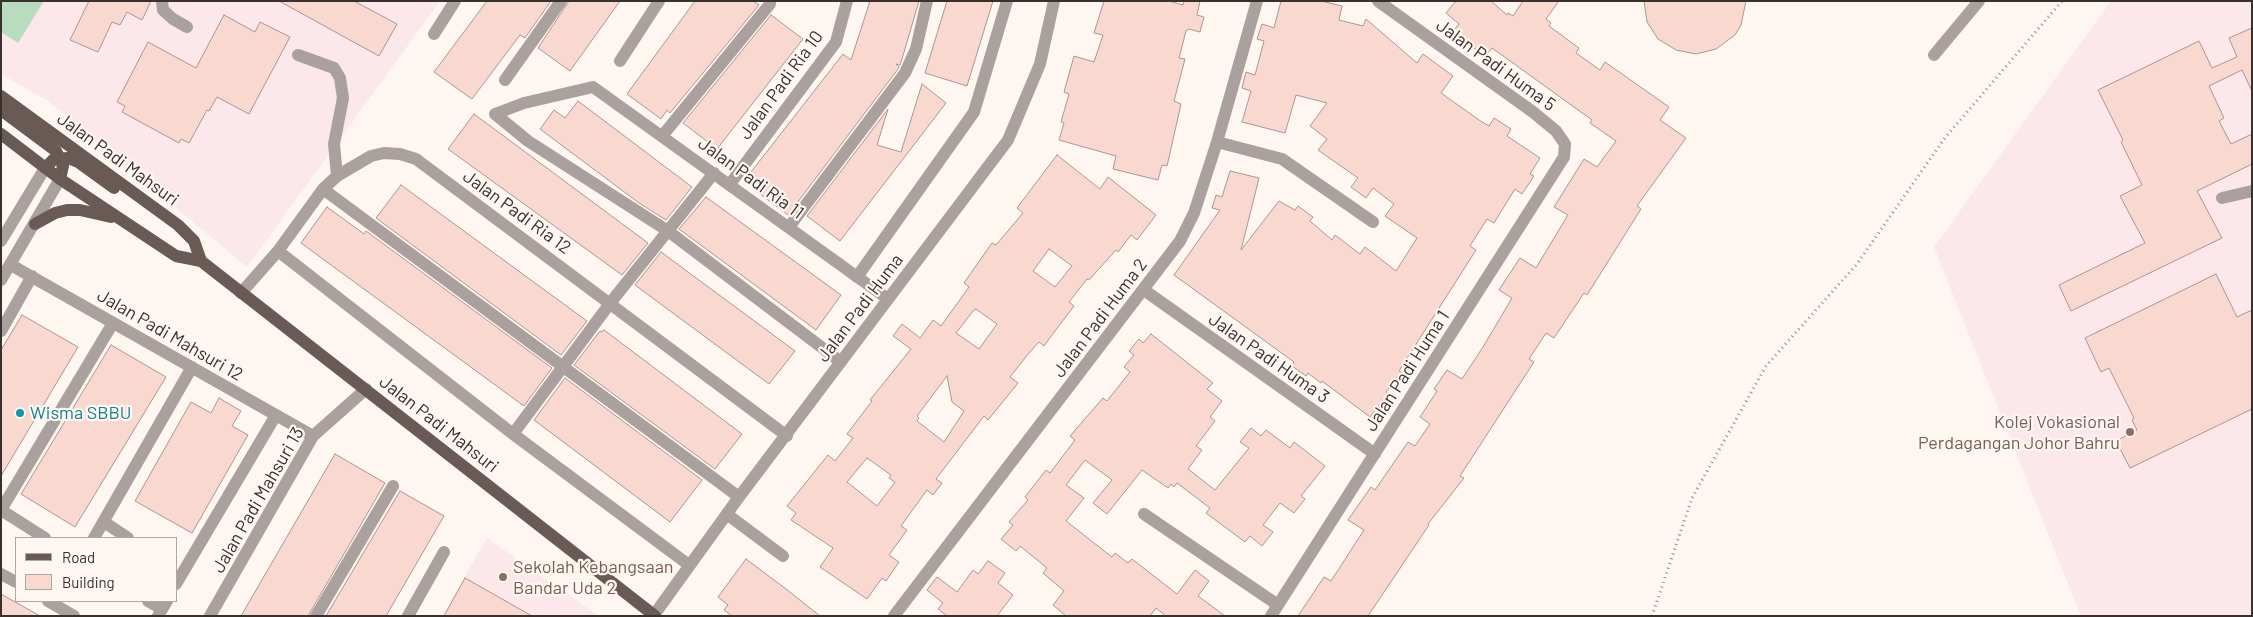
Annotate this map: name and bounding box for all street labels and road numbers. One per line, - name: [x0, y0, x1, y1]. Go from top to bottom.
- street label: Jalan Padi Huma 5: [1432, 14, 1560, 116]
- street label: Jalan Padi Ria 10: [734, 27, 828, 143]
- street label: Jalan Padi Mahsuri: [53, 108, 183, 210]
- street label: Jalan Padi Ria 11: [694, 132, 808, 224]
- street label: Jalan Padi Ria 12: [459, 166, 575, 258]
- street label: Jalan Padi Huma: [812, 250, 908, 366]
- street label: Jalan Padi Huma 2: [1048, 254, 1152, 382]
- street label: Jalan Padi Mahsuri 12: [93, 284, 247, 386]
- street label: Jalan Padi Huma 1: [1360, 307, 1454, 435]
- street label: Jalan Padi Huma 3: [1204, 308, 1334, 408]
- street label: Jalan Padi Mahsuri: [375, 371, 503, 477]
- street label: Jalan Padi Mahsuri 13: [208, 423, 308, 577]

